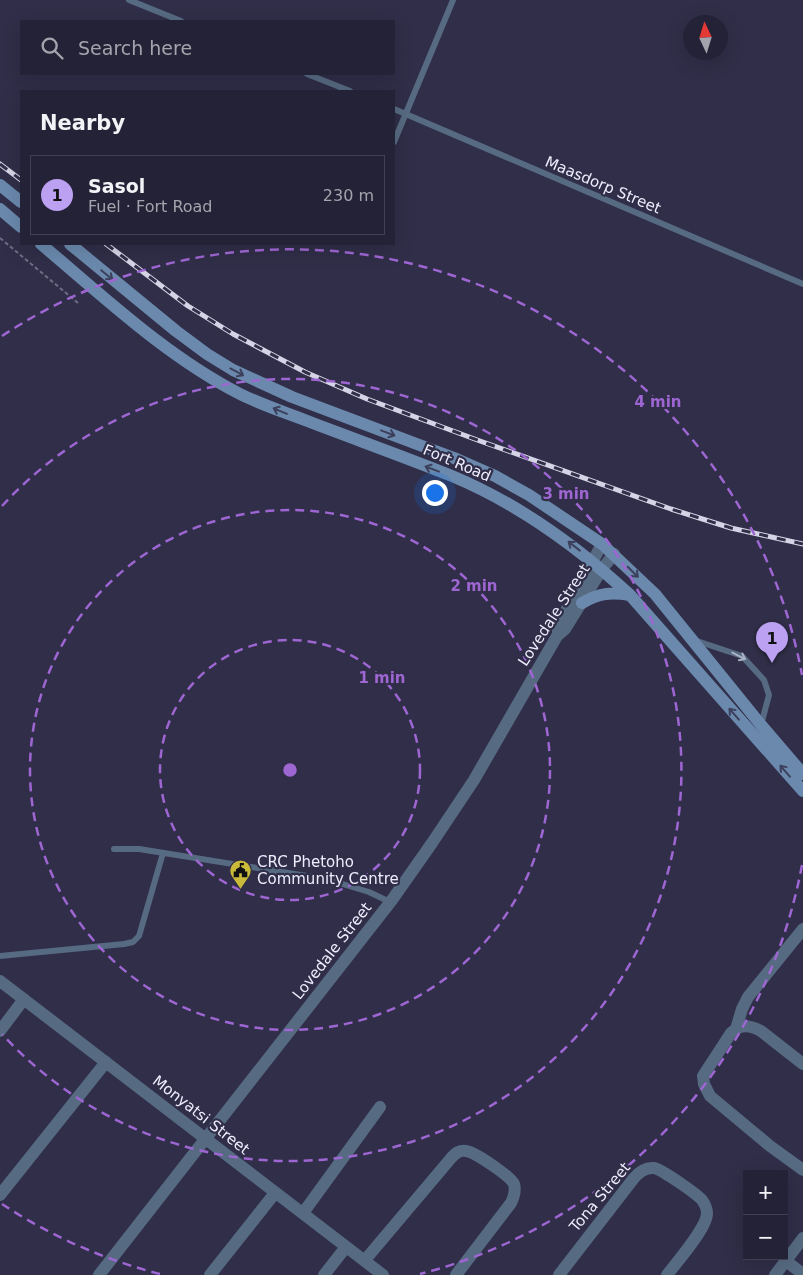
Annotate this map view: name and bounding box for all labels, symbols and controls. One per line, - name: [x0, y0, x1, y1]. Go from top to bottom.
- north arrow: [683, 15, 728, 60]
- search box: [20, 20, 395, 75]
- icon: search: [38, 34, 66, 62]
- text: Search here: [78, 37, 192, 59]
- text: Nearby: [40, 111, 125, 135]
- street label: Maasdorp Street: [542, 153, 664, 218]
- text: Sasol: [88, 175, 145, 197]
- text: 1: [51, 186, 63, 205]
- text: 230 m: [323, 186, 374, 205]
- text: Fuel · Fort Road: [88, 197, 213, 216]
- one-way arrow: [100, 270, 113, 281]
- one-way arrow: [230, 367, 245, 377]
- text: 4 min: [634, 393, 682, 411]
- one-way arrow: [273, 405, 288, 415]
- one-way arrow: [380, 429, 395, 438]
- street label: Fort Road: [420, 441, 494, 485]
- one-way arrow: [424, 463, 439, 472]
- your location: [422, 480, 448, 506]
- text: 3 min: [542, 485, 590, 503]
- one-way arrow: [567, 541, 580, 552]
- street label: Lovedale Street: [514, 561, 594, 669]
- one-way arrow: [627, 566, 639, 578]
- text: 2 min: [450, 577, 498, 595]
- pin: 1: [756, 622, 788, 663]
- one-way arrow: [731, 651, 746, 661]
- text: 1 min: [358, 669, 406, 687]
- one-way arrow: [728, 707, 740, 720]
- centre of rings: [281, 761, 299, 779]
- one-way arrow: [779, 764, 791, 777]
- place label: CRC Phetoho Community Centre: [257, 853, 399, 888]
- public building icon: CRC Phetoho Community Centre: [229, 859, 253, 890]
- street label: Lovedale Street: [289, 899, 375, 1003]
- street label: Monyatsi Street: [149, 1072, 253, 1158]
- street label: Tona Street: [565, 1159, 634, 1236]
- map controls: [743, 1170, 788, 1260]
- button: +: [743, 1170, 788, 1215]
- button: −: [743, 1215, 788, 1260]

